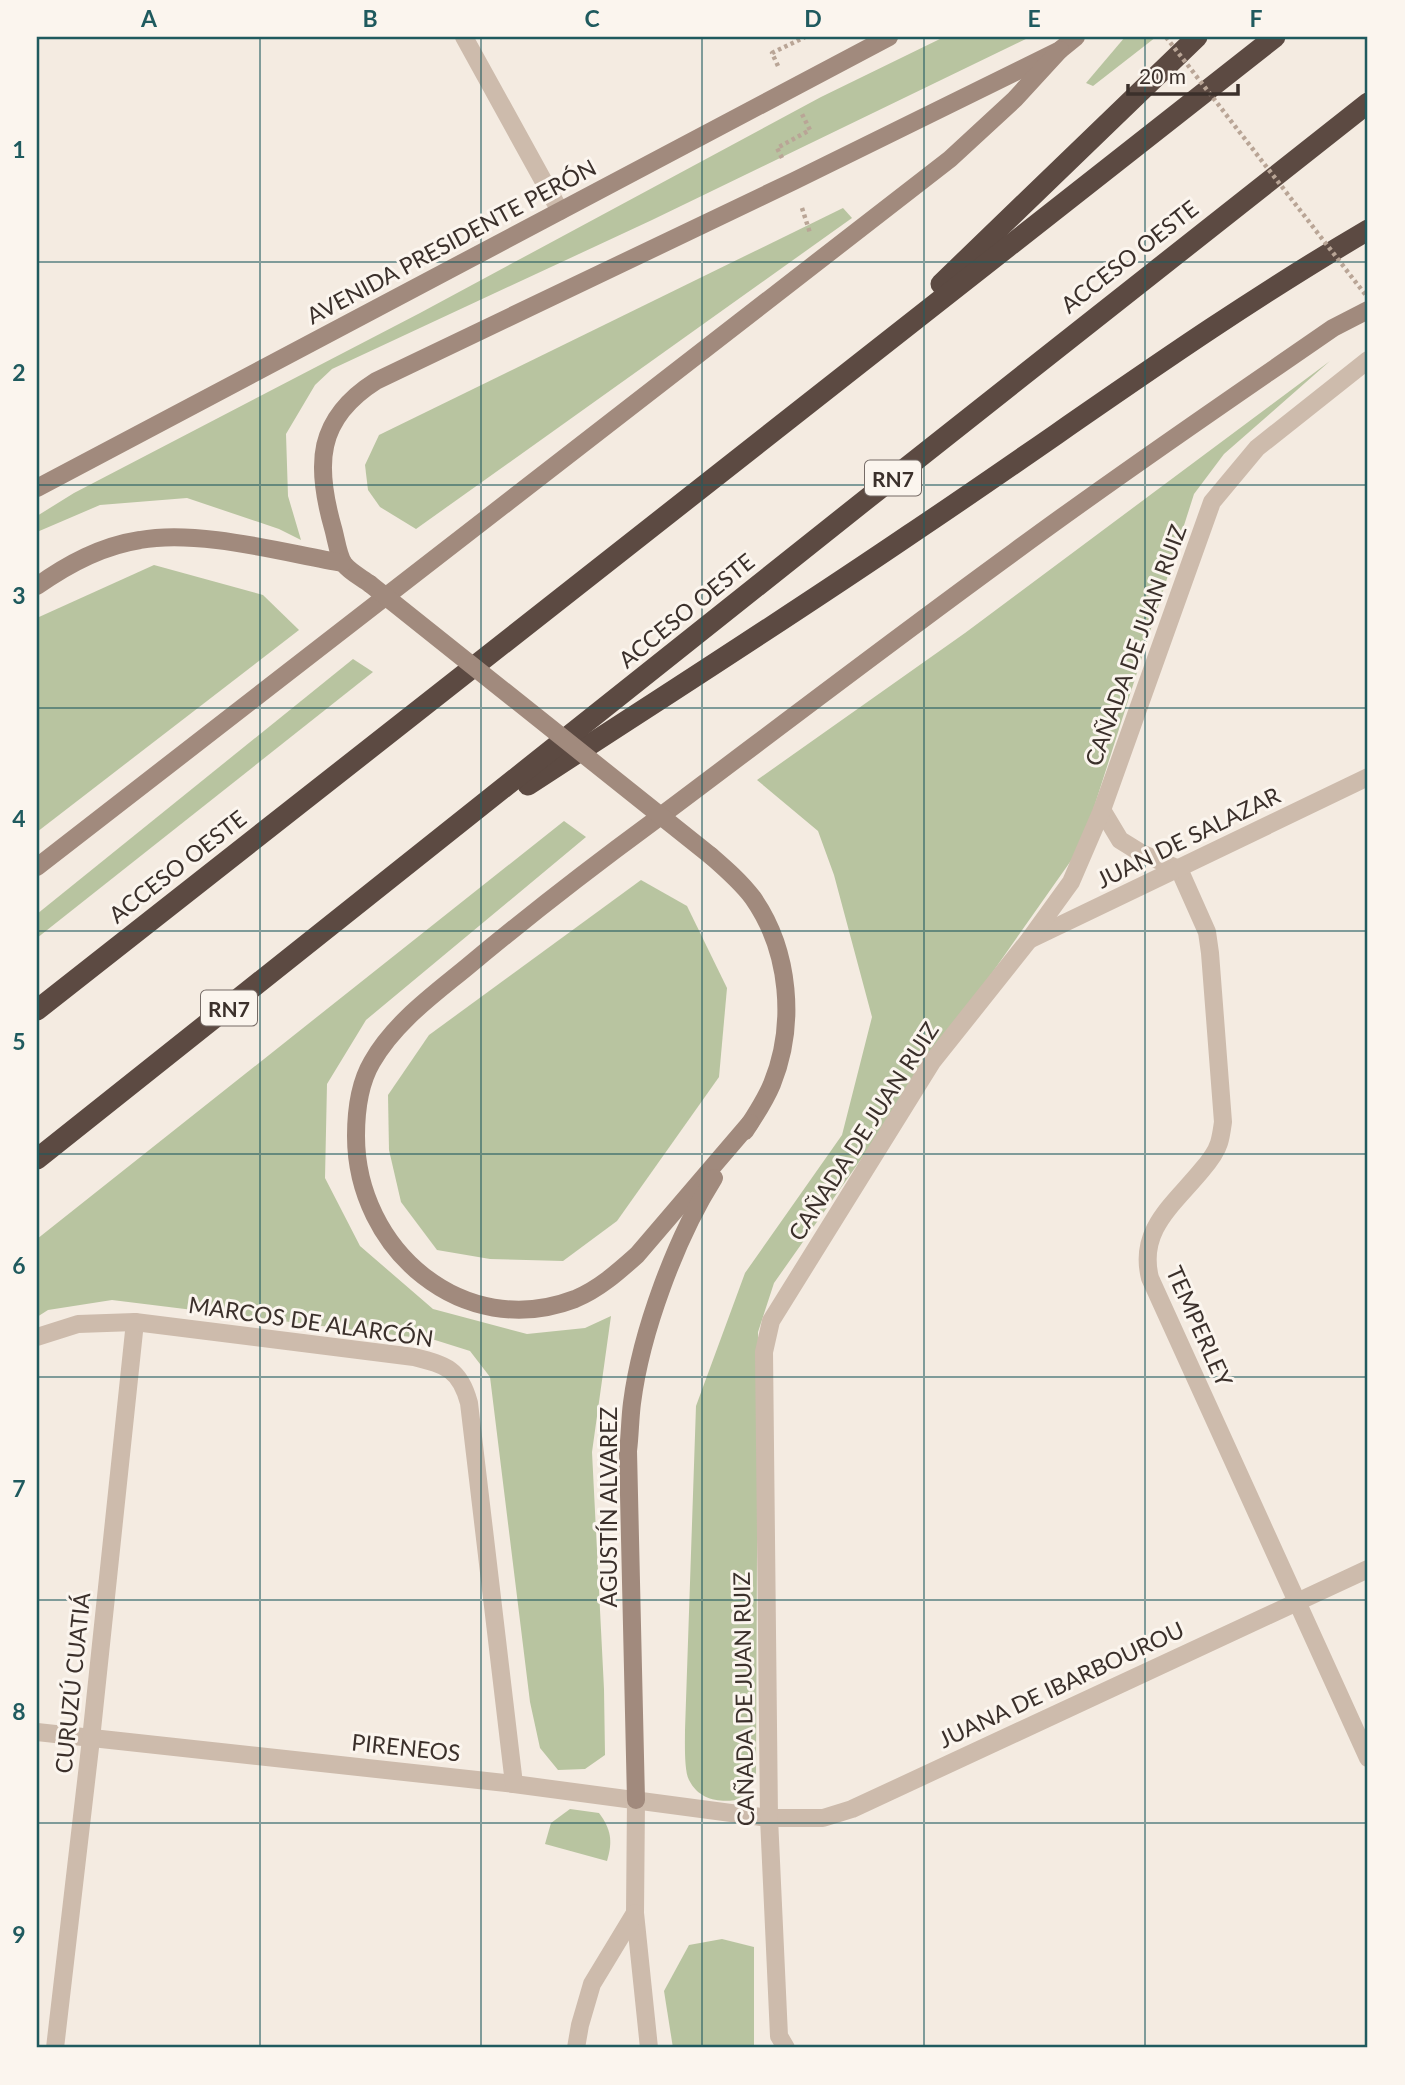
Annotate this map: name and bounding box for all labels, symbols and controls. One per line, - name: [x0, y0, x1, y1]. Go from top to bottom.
- text: A: [140, 4, 158, 32]
- text: B: [362, 4, 378, 32]
- text: C: [584, 4, 600, 32]
- text: D: [804, 4, 822, 32]
- text: E: [1027, 4, 1041, 32]
- text: F: [1249, 4, 1263, 32]
- scale bar: [1128, 52, 1239, 96]
- text: 20 m: [1139, 63, 1186, 88]
- text: 1: [12, 135, 26, 163]
- street label: AVENIDA PRESIDENTE PERÓN: [302, 153, 600, 329]
- street label: ACCESO OESTE: [1055, 194, 1203, 318]
- text: 2: [12, 358, 26, 386]
- road number: RN7: [865, 461, 921, 496]
- street label: CAÑADA DE JUAN RUIZ: [1078, 520, 1192, 769]
- street label: ACCESO OESTE: [612, 547, 760, 673]
- text: 3: [12, 581, 26, 609]
- street label: JUAN DE SALAZAR: [1092, 780, 1285, 894]
- text: 4: [12, 804, 26, 832]
- street label: ACCESO OESTE: [103, 804, 251, 928]
- road number: RN7: [201, 990, 257, 1026]
- street label: CAÑADA DE JUAN RUIZ: [782, 1016, 944, 1245]
- text: 5: [12, 1027, 26, 1055]
- text: 6: [12, 1251, 26, 1279]
- street label: TEMPERLEY: [1161, 1261, 1239, 1391]
- street label: MARCOS DE ALARCÓN: [187, 1290, 435, 1352]
- street label: AGUSTÍN ALVAREZ: [594, 1406, 622, 1607]
- text: 7: [12, 1474, 26, 1502]
- street label: CAÑADA DE JUAN RUIZ: [727, 1571, 759, 1827]
- street label: CURUZÚ CUATIÁ: [49, 1591, 95, 1775]
- street label: JUANA DE IBARBOUROU: [934, 1615, 1188, 1753]
- text: 8: [12, 1697, 26, 1725]
- street label: PIRENEOS: [350, 1727, 462, 1767]
- text: 9: [12, 1920, 26, 1948]

